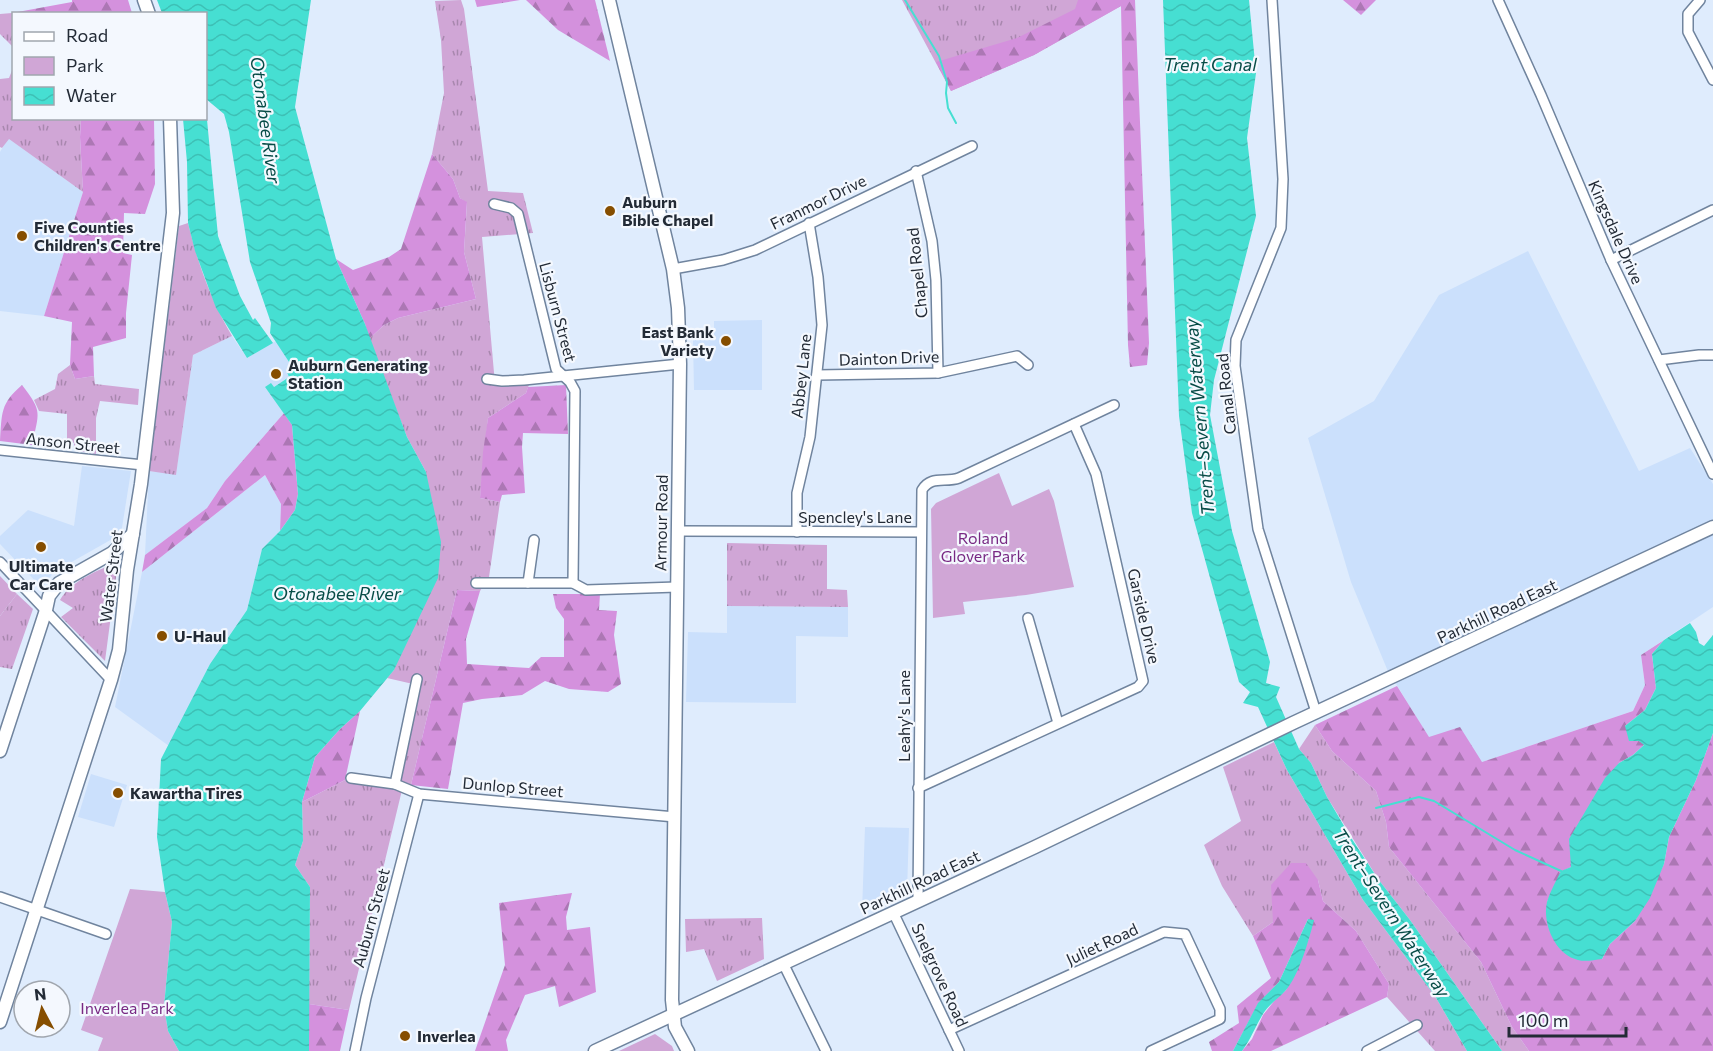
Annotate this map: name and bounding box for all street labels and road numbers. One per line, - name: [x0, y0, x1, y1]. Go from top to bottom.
- street label: Franmor Drive: [767, 170, 869, 233]
- street label: Kingsdale Drive: [1585, 177, 1648, 287]
- street label: Chapel Road: [902, 227, 931, 319]
- street label: Lisburn Street: [536, 260, 581, 364]
- street label: Abbey Lane: [787, 333, 814, 419]
- street label: Dainton Drive: [839, 346, 939, 369]
- street label: Canal Road: [1212, 353, 1239, 436]
- street label: Anson Street: [25, 428, 121, 457]
- street label: Armour Road: [650, 474, 671, 572]
- street label: Spencley's Lane: [798, 507, 912, 526]
- street label: Water Street: [95, 528, 126, 623]
- street label: Garside Drive: [1124, 566, 1165, 665]
- street label: Parkhill Road East: [1434, 574, 1560, 647]
- street label: Leahy's Lane: [894, 670, 913, 762]
- street label: Dunlop Street: [462, 773, 565, 800]
- street label: Parkhill Road East: [857, 845, 983, 918]
- street label: Auburn Street: [348, 866, 393, 970]
- street label: Juliet Road: [1063, 919, 1141, 968]
- street label: Snelgrove Road: [908, 920, 973, 1030]

